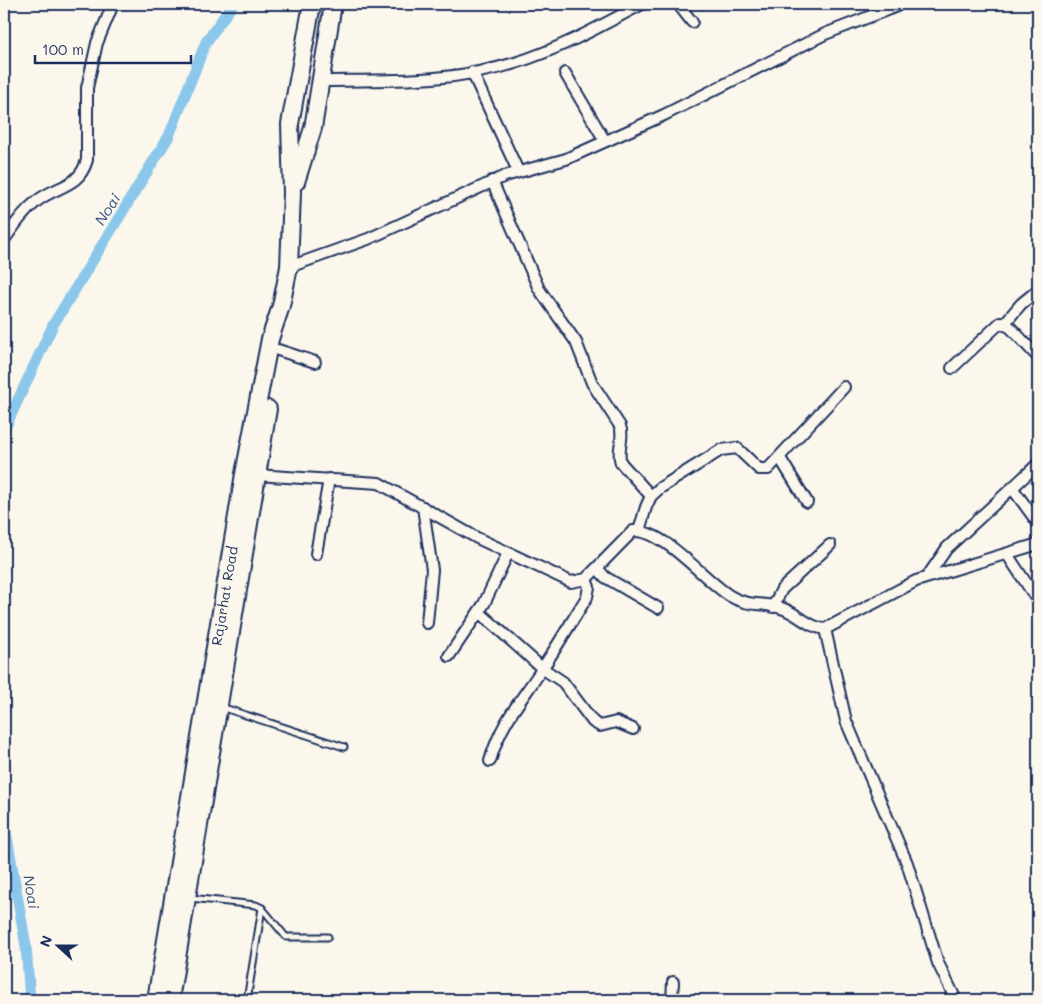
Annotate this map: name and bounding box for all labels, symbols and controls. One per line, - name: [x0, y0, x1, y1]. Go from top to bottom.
- scale bar: [35, 32, 191, 64]
- text: 100 m: [42, 39, 84, 59]
- water label: Noai: [90, 189, 125, 229]
- street label: Rajarhat Road: [206, 544, 241, 647]
- water label: Noai: [19, 874, 45, 911]
- north arrow: [32, 922, 82, 972]
- text: N: [35, 933, 56, 950]

